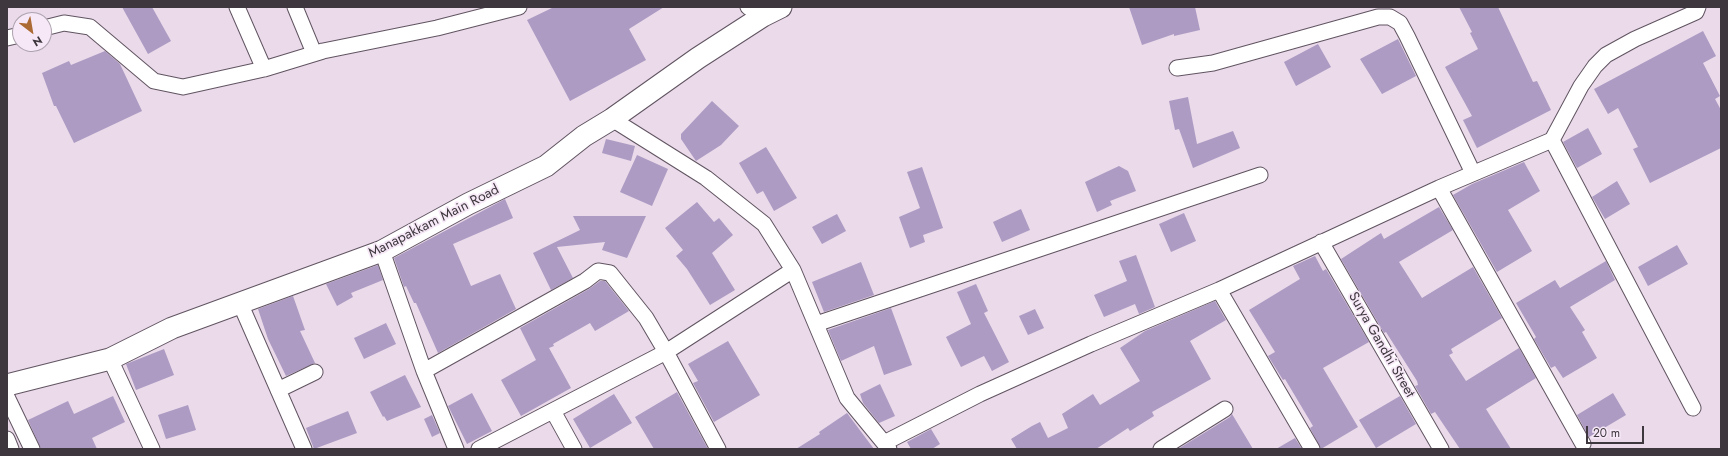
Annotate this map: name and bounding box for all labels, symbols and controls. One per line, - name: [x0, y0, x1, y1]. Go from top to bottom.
- north arrow: [12, 12, 52, 52]
- text: N: [30, 32, 46, 51]
- street label: Manapakkam Main Road: [366, 182, 502, 262]
- street label: Surya Gandhi Street: [1344, 289, 1418, 401]
- scale bar: [1588, 418, 1646, 444]
- text: 20 m: [1593, 424, 1620, 442]

